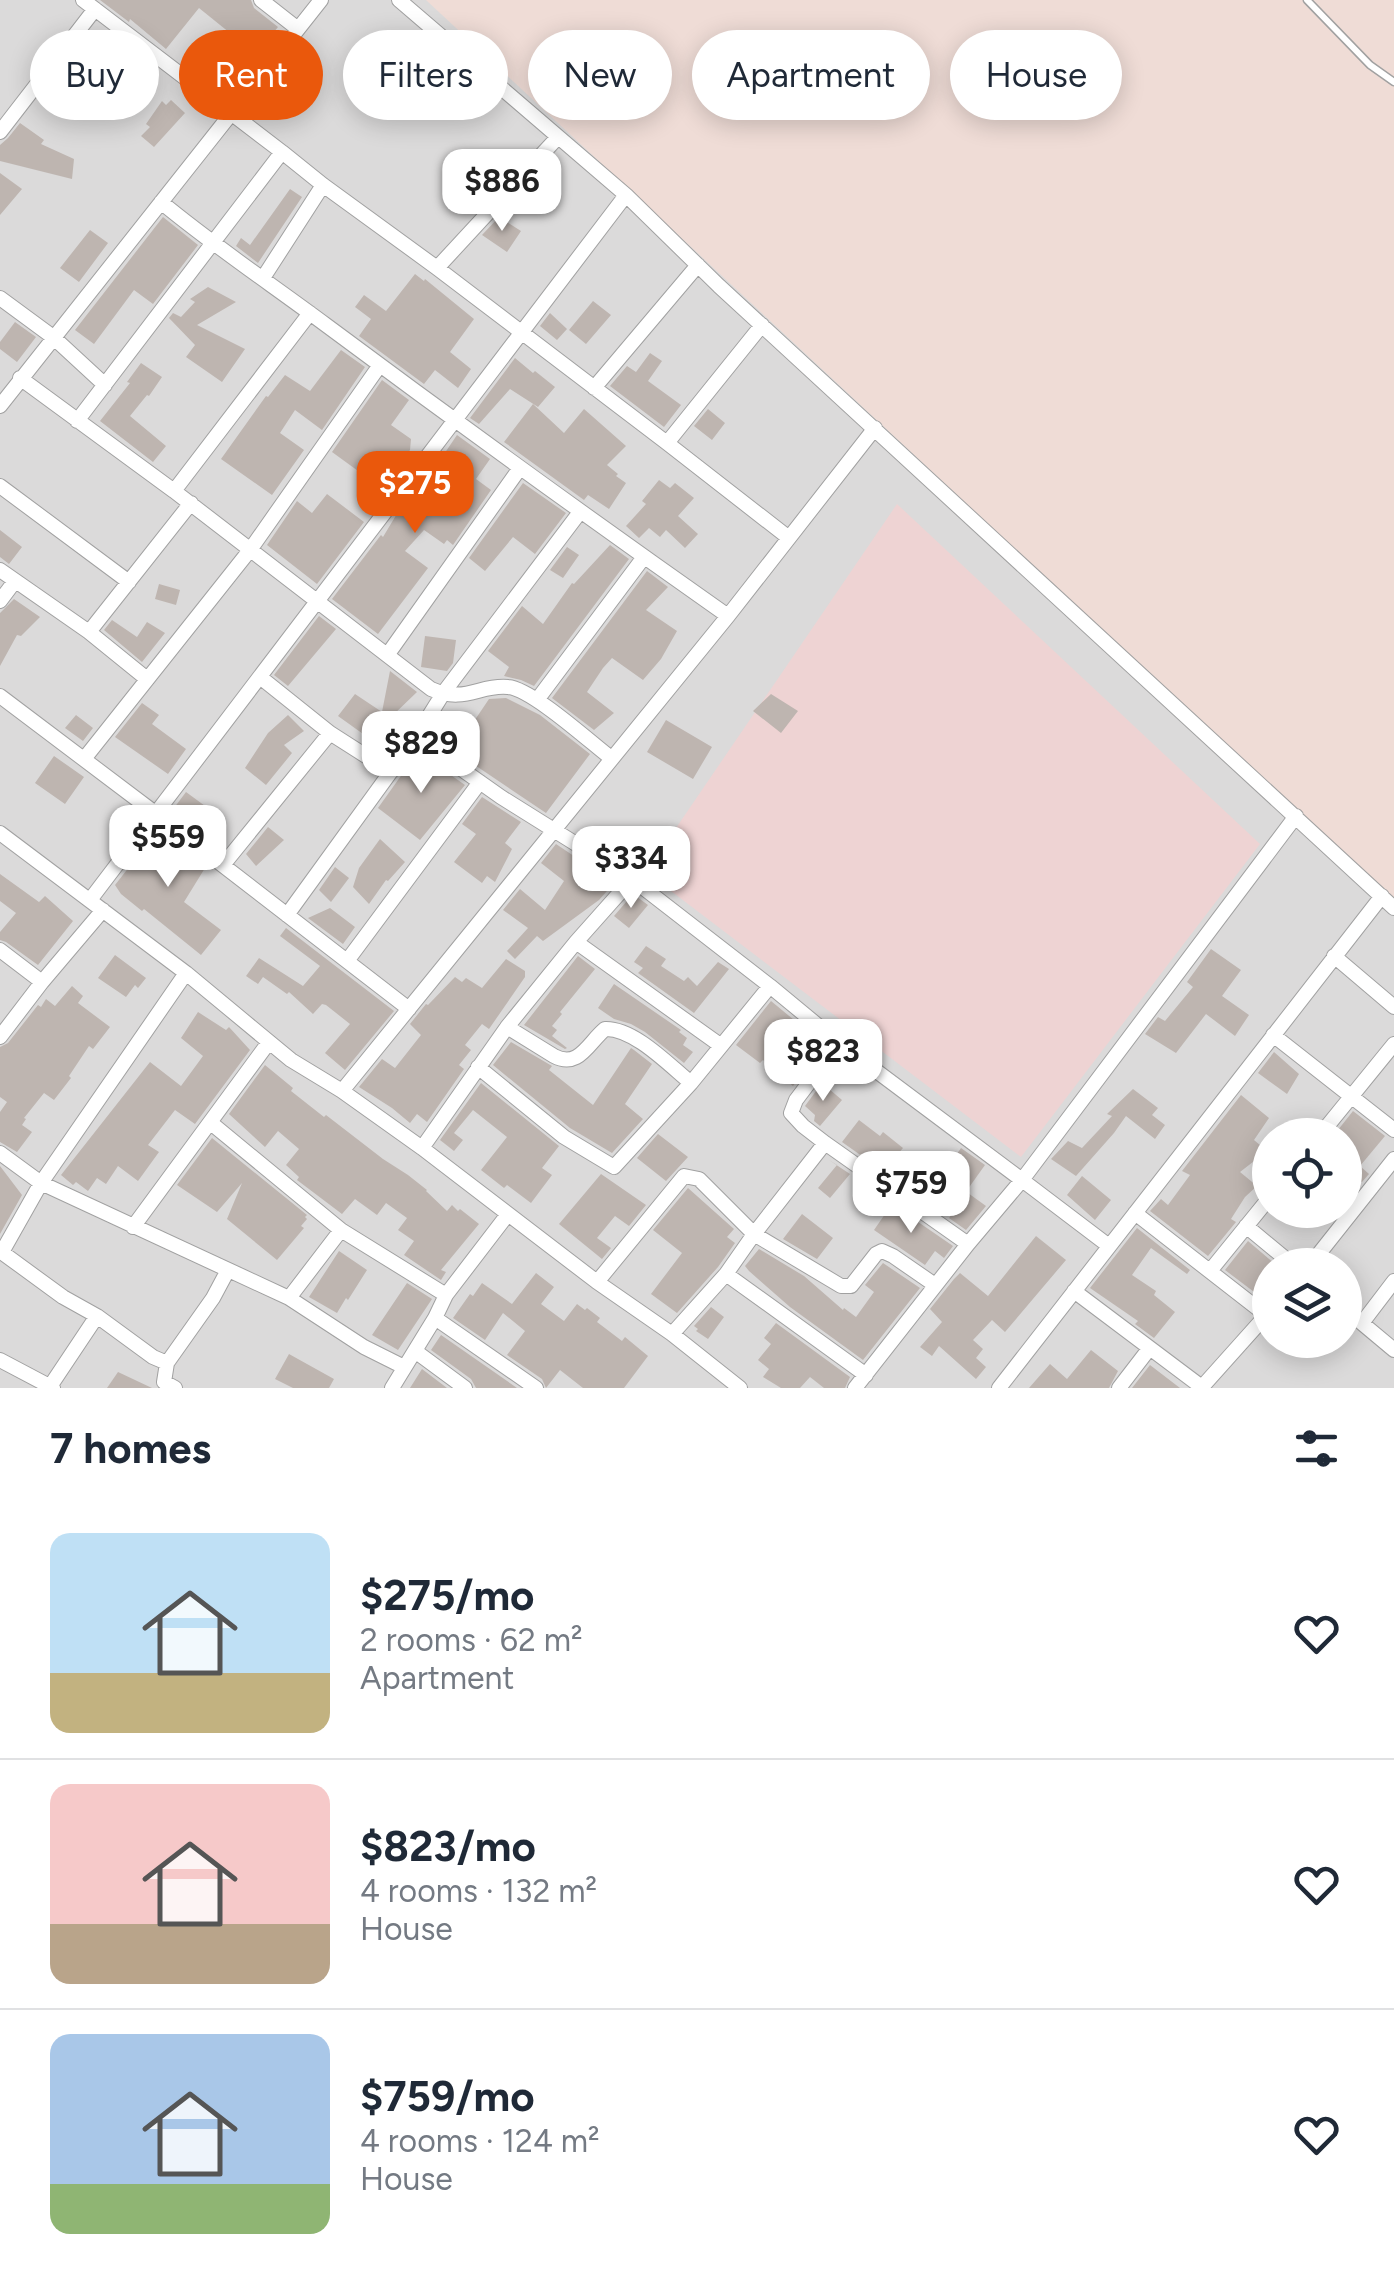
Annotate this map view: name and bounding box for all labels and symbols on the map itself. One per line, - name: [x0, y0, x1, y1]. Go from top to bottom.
- pin: $886: [443, 149, 561, 234]
- pin: $275: [356, 451, 474, 536]
- pin: $829: [362, 711, 480, 796]
- pin: $559: [109, 805, 227, 890]
- pin: $334: [572, 826, 690, 911]
- pin: $823: [764, 1019, 882, 1104]
- pin: $759: [852, 1151, 970, 1236]

